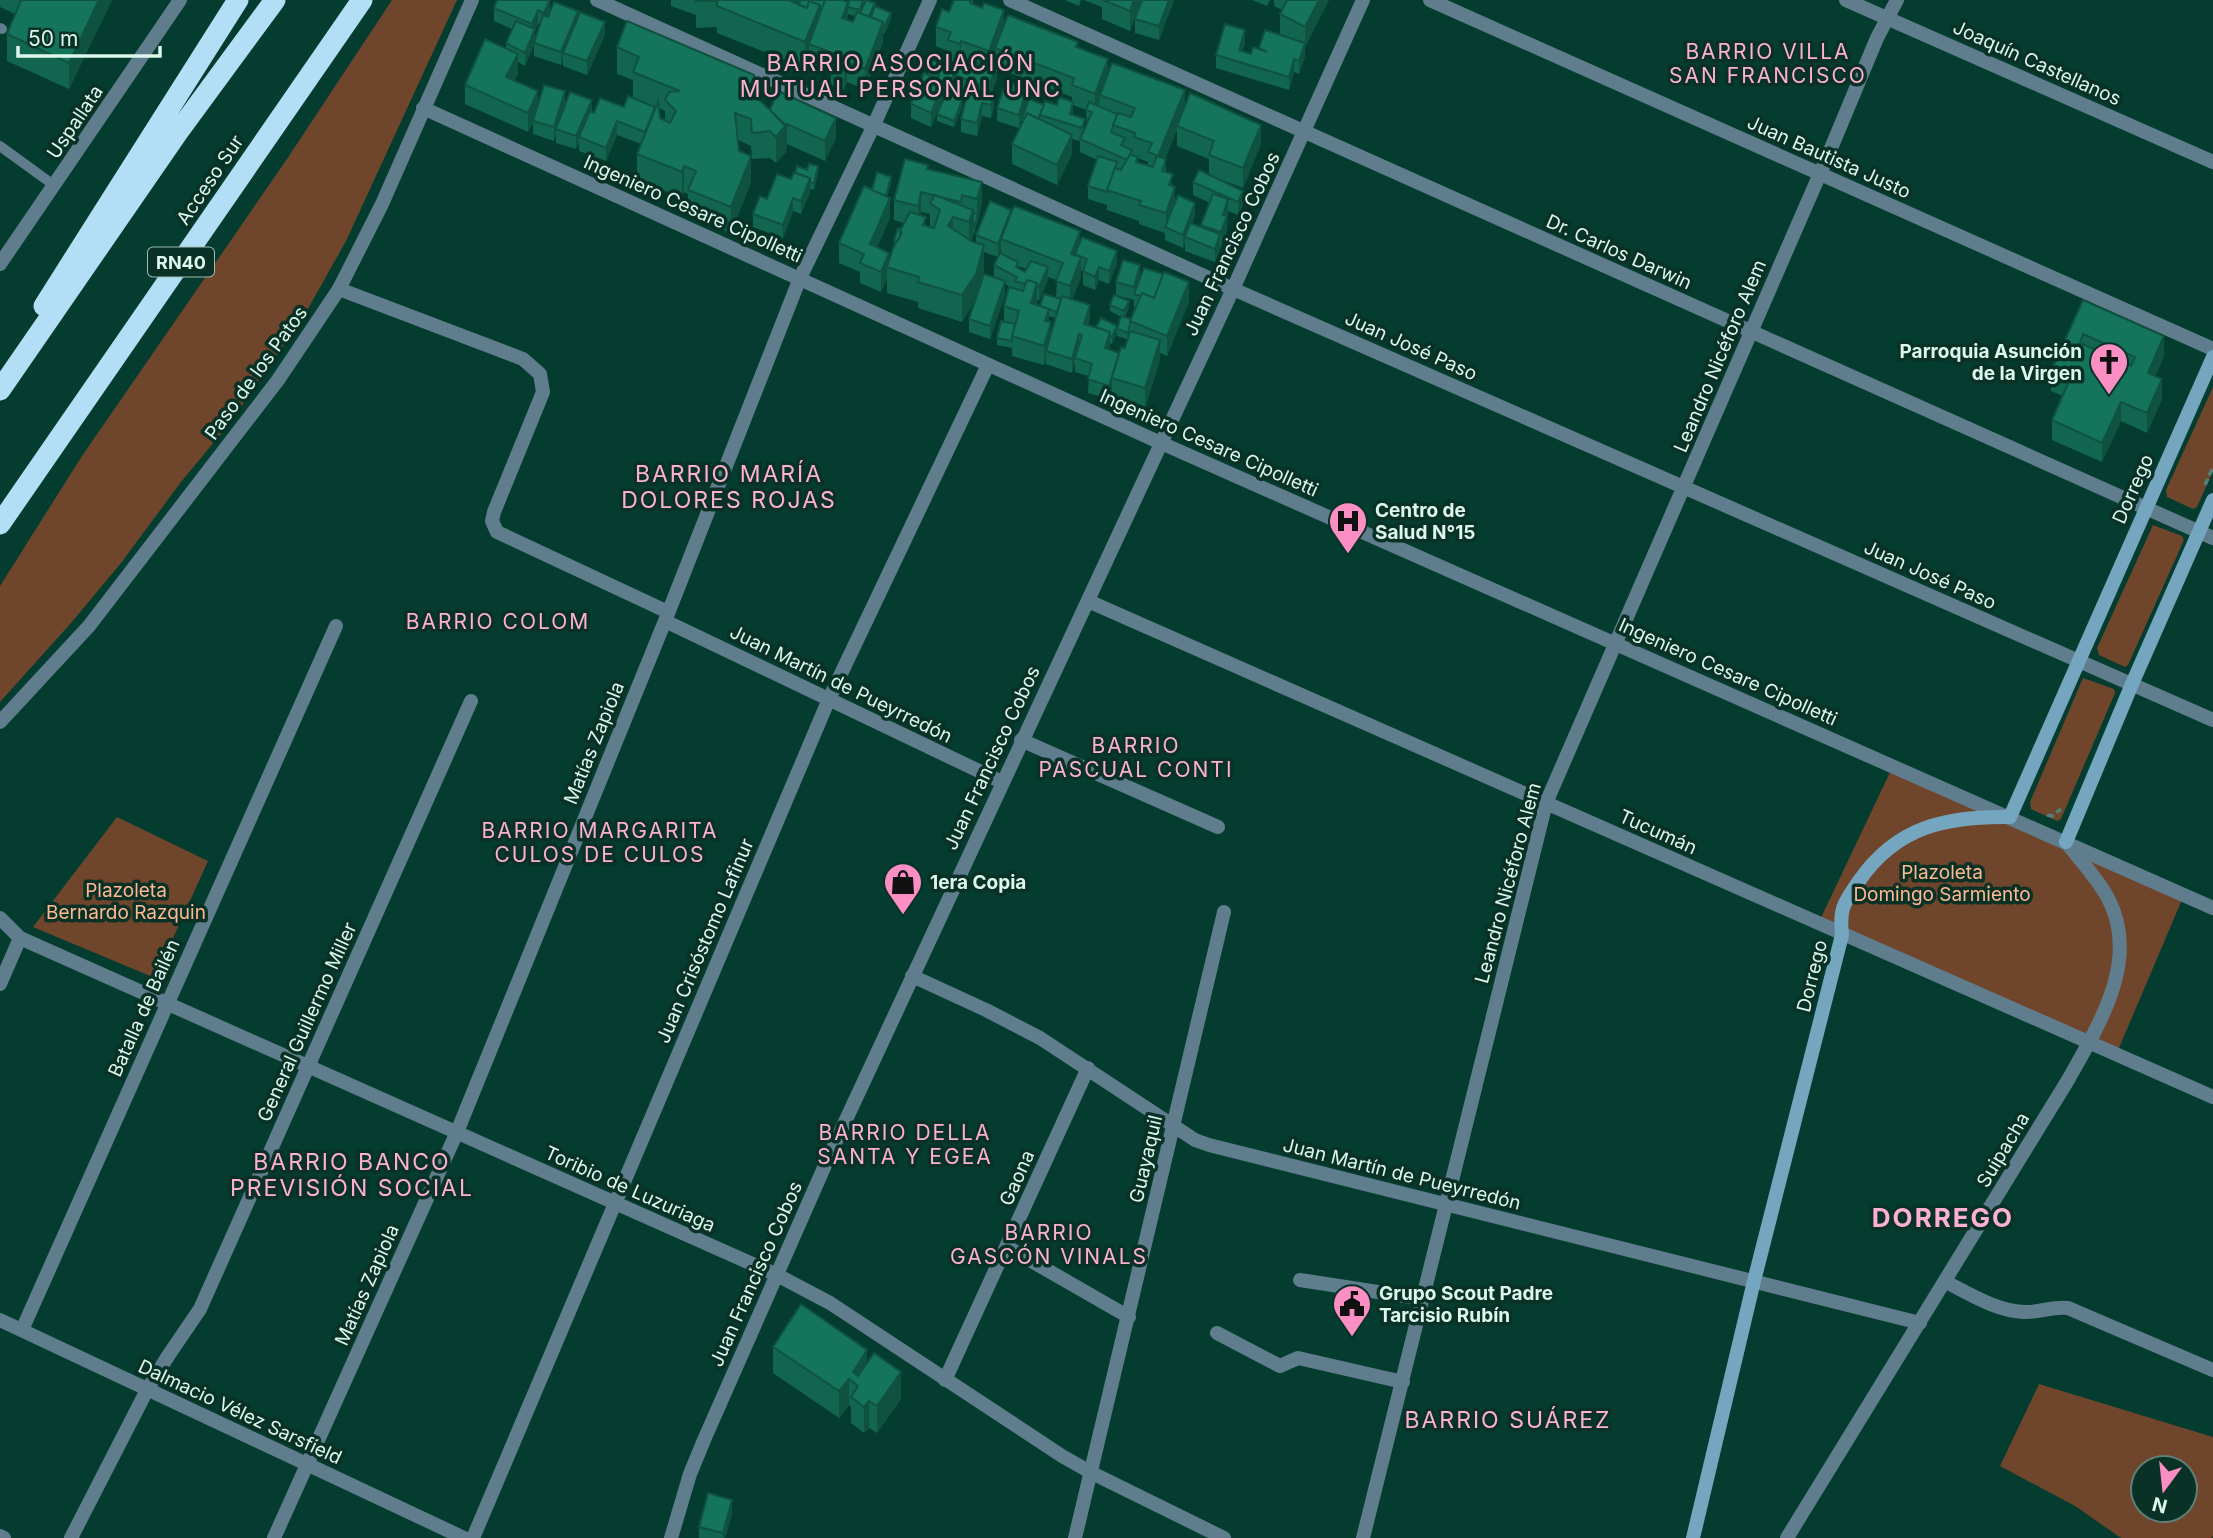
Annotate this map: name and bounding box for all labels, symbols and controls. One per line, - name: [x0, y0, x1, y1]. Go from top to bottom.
- scale bar: [18, 14, 159, 58]
- street label: Joaquín Castellanos: [1949, 16, 2125, 110]
- text: 50 m: [28, 26, 78, 51]
- district label: BARRIO VILLA SAN FRANCISCO: [1669, 39, 1867, 88]
- district label: BARRIO ASOCIACIÓN MUTUAL PERSONAL UNC: [740, 49, 1062, 103]
- street label: Uspallata: [42, 81, 108, 163]
- street label: Juan Bautista Justo: [1744, 111, 1914, 203]
- street label: Acceso Sur: [172, 131, 248, 229]
- street label: Juan Francisco Cobos: [1179, 148, 1285, 340]
- street label: Ingeniero Cesare Cipolletti: [580, 150, 806, 268]
- street label: Dr. Carlos Darwin: [1543, 210, 1695, 294]
- road number: RN40: [148, 248, 214, 276]
- street label: Leandro Nicéforo Alem: [1669, 256, 1771, 456]
- street label: Paso de los Patos: [200, 302, 312, 444]
- street label: Juan José Paso: [1341, 307, 1481, 385]
- place label: Parroquia Asunción de la Virgen: [1900, 340, 2082, 385]
- church icon: Parroquia Asunción de la Virgen: [2088, 341, 2130, 396]
- street label: Ingeniero Cesare Cipolletti: [1096, 384, 1322, 502]
- street label: Dorrego: [2108, 451, 2158, 527]
- district label: BARRIO MARÍA DOLORES ROJAS: [621, 460, 837, 514]
- place label: Centro de Salud N°15: [1375, 499, 1475, 544]
- hospital icon: Centro de Salud N°15: [1327, 500, 1369, 555]
- street label: Juan José Paso: [1860, 536, 2000, 614]
- district label: BARRIO COLOM: [406, 609, 590, 634]
- street label: Ingeniero Cesare Cipolletti: [1615, 613, 1841, 731]
- street label: Juan Martín de Pueyrredón: [726, 620, 956, 748]
- street label: Juan Francisco Cobos: [939, 662, 1045, 854]
- street label: Matías Zapiola: [559, 678, 629, 808]
- district label: BARRIO PASCUAL CONTI: [1038, 733, 1234, 782]
- street label: Leandro Nicéforo Alem: [1470, 780, 1546, 986]
- street label: Tucumán: [1616, 805, 1700, 859]
- district label: BARRIO MARGARITA CULOS DE CULOS: [482, 818, 718, 867]
- street label: Juan Crisóstomo Lafinur: [651, 835, 759, 1047]
- shop icon: 1era Copia: [882, 861, 924, 916]
- park label: Plazoleta Domingo Sarmiento: [1853, 861, 2031, 906]
- place label: 1era Copia: [930, 871, 1026, 894]
- park label: Plazoleta Bernardo Razquin: [46, 879, 206, 924]
- street label: General Guillermo Miller: [253, 919, 361, 1125]
- street label: Batalla de Bailén: [103, 936, 185, 1080]
- street label: Dorrego: [1792, 938, 1832, 1014]
- street label: Suipacha: [1972, 1108, 2034, 1192]
- street label: Guayaquil: [1125, 1113, 1167, 1205]
- district label: BARRIO DELLA SANTA Y EGEA: [817, 1120, 993, 1169]
- street label: Juan Martín de Pueyrredón: [1281, 1133, 1523, 1215]
- street label: Toribio de Luzuriaga: [541, 1141, 719, 1237]
- street label: Gaona: [995, 1147, 1039, 1209]
- district label: BARRIO BANCO PREVISIÓN SOCIAL: [230, 1148, 474, 1202]
- street label: Juan Francisco Cobos: [705, 1178, 807, 1370]
- district label: DORREGO: [1872, 1202, 2014, 1233]
- district label: BARRIO GASCÓN VINALS: [950, 1220, 1148, 1269]
- street label: Matías Zapiola: [330, 1221, 404, 1349]
- place label: Grupo Scout Padre Tarcisio Rubín: [1379, 1282, 1553, 1327]
- public building icon: Grupo Scout Padre Tarcisio Rubín: [1331, 1283, 1373, 1338]
- street label: Dalmacio Vélez Sarsfield: [135, 1355, 345, 1469]
- district label: BARRIO SUÁREZ: [1404, 1406, 1612, 1434]
- north arrow: [2129, 1454, 2199, 1524]
- text: N: [2150, 1492, 2170, 1518]

